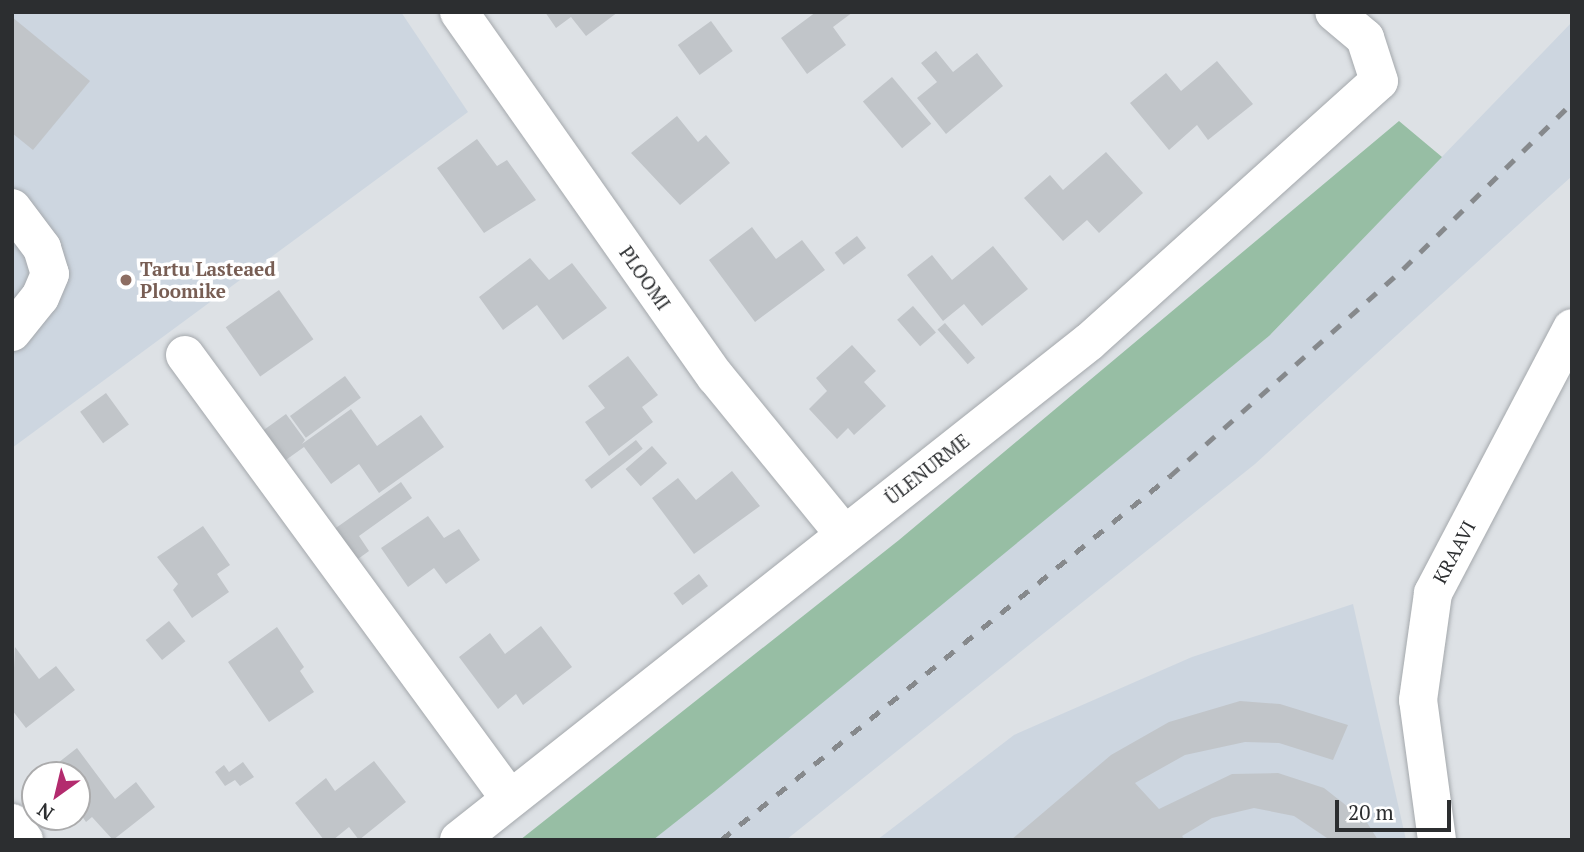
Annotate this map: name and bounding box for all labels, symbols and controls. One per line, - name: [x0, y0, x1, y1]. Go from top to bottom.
- street label: PLOOMI: [615, 242, 675, 314]
- place label: Tartu Lasteaed Ploomike: [140, 258, 276, 302]
- marker: Tartu Lasteaed Ploomike: [118, 272, 134, 288]
- street label: ÜLENURME: [880, 429, 974, 509]
- street label: KRAAVI: [1428, 517, 1480, 587]
- north arrow: [21, 761, 91, 831]
- scale bar: [1339, 786, 1454, 830]
- text: N: [32, 798, 58, 827]
- text: 20 m: [1348, 798, 1394, 826]

